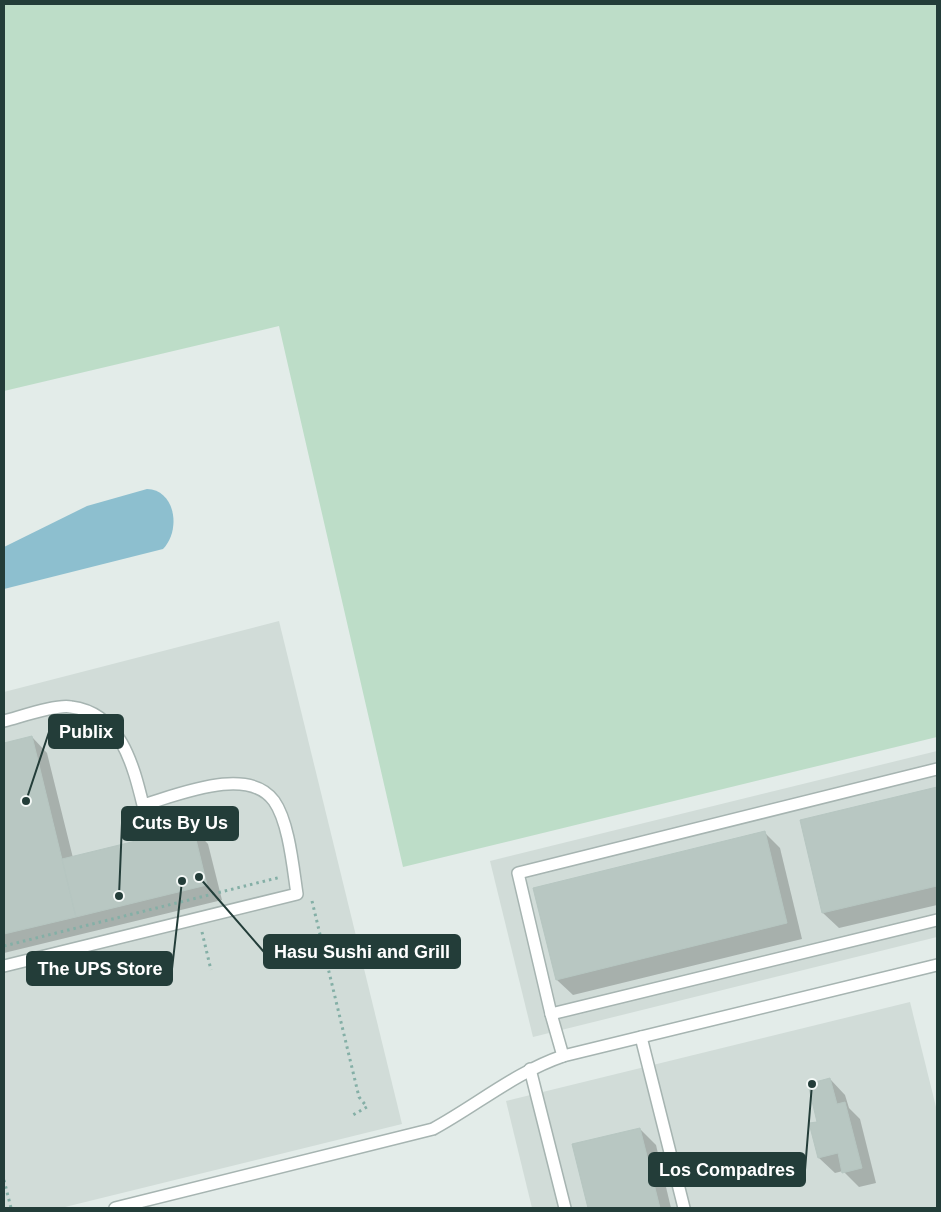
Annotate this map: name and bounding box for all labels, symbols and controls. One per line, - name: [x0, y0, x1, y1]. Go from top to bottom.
- callout: Publix: [49, 715, 123, 748]
- text: Publix: [59, 722, 113, 742]
- callout: Cuts By Us: [122, 807, 238, 840]
- text: Cuts By Us: [132, 813, 228, 833]
- callout: Hasu Sushi and Grill: [264, 935, 460, 968]
- text: Hasu Sushi and Grill: [274, 942, 450, 962]
- callout: The UPS Store: [27, 952, 172, 985]
- text: The UPS Store: [37, 959, 163, 979]
- callout: Los Compadres: [649, 1153, 805, 1186]
- text: Los Compadres: [659, 1160, 795, 1180]

